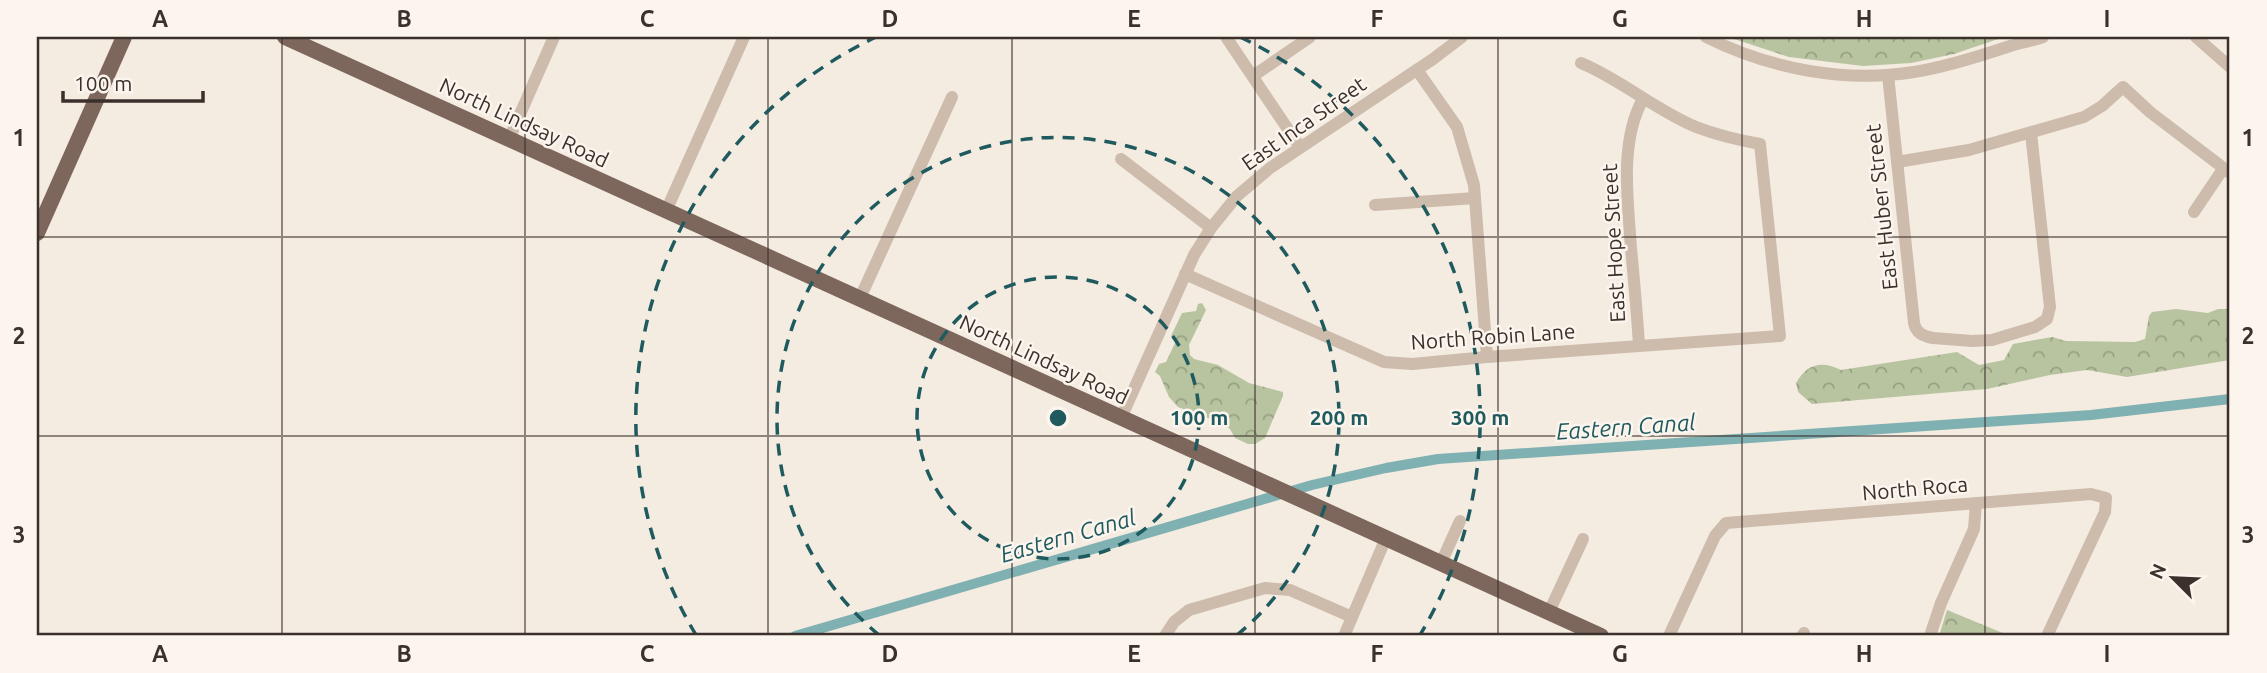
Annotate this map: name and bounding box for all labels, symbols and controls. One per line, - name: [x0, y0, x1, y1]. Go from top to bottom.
- text: A: [152, 6, 168, 31]
- text: B: [396, 6, 412, 31]
- text: C: [640, 6, 655, 31]
- text: D: [882, 6, 898, 31]
- text: E: [1127, 6, 1141, 31]
- text: F: [1371, 6, 1384, 31]
- text: G: [1612, 6, 1628, 31]
- text: H: [1856, 6, 1872, 31]
- text: I: [2104, 6, 2110, 31]
- scale bar: [63, 60, 203, 104]
- text: 100 m: [74, 71, 132, 95]
- street label: East Inca Street: [1237, 71, 1370, 175]
- street label: North Lindsay Road: [436, 72, 613, 172]
- street label: East Huber Street: [1860, 123, 1902, 291]
- text: 1: [13, 125, 25, 150]
- text: 1: [2242, 125, 2254, 150]
- street label: East Hope Street: [1597, 163, 1629, 323]
- street label: North Lindsay Road: [956, 309, 1133, 409]
- street label: North Robin Lane: [1410, 318, 1576, 354]
- text: 2: [13, 323, 25, 348]
- text: 2: [2242, 323, 2254, 348]
- text: 100 m: [1170, 405, 1228, 429]
- text: 200 m: [1310, 405, 1368, 429]
- text: 300 m: [1451, 405, 1509, 429]
- centre of rings: [1046, 406, 1070, 430]
- water label: Eastern Canal: [1555, 409, 1697, 444]
- street label: North Roca: [1861, 471, 1969, 505]
- water label: Eastern Canal: [997, 504, 1139, 567]
- text: 3: [13, 522, 25, 547]
- text: 3: [2242, 522, 2254, 547]
- north arrow: [2138, 544, 2208, 614]
- text: N: [2145, 560, 2170, 582]
- text: A: [152, 641, 168, 666]
- text: B: [396, 641, 412, 666]
- text: C: [640, 641, 655, 666]
- text: D: [882, 641, 898, 666]
- text: E: [1127, 641, 1141, 666]
- text: F: [1371, 641, 1384, 666]
- text: G: [1612, 641, 1628, 666]
- text: H: [1856, 641, 1872, 666]
- text: I: [2104, 641, 2110, 666]

